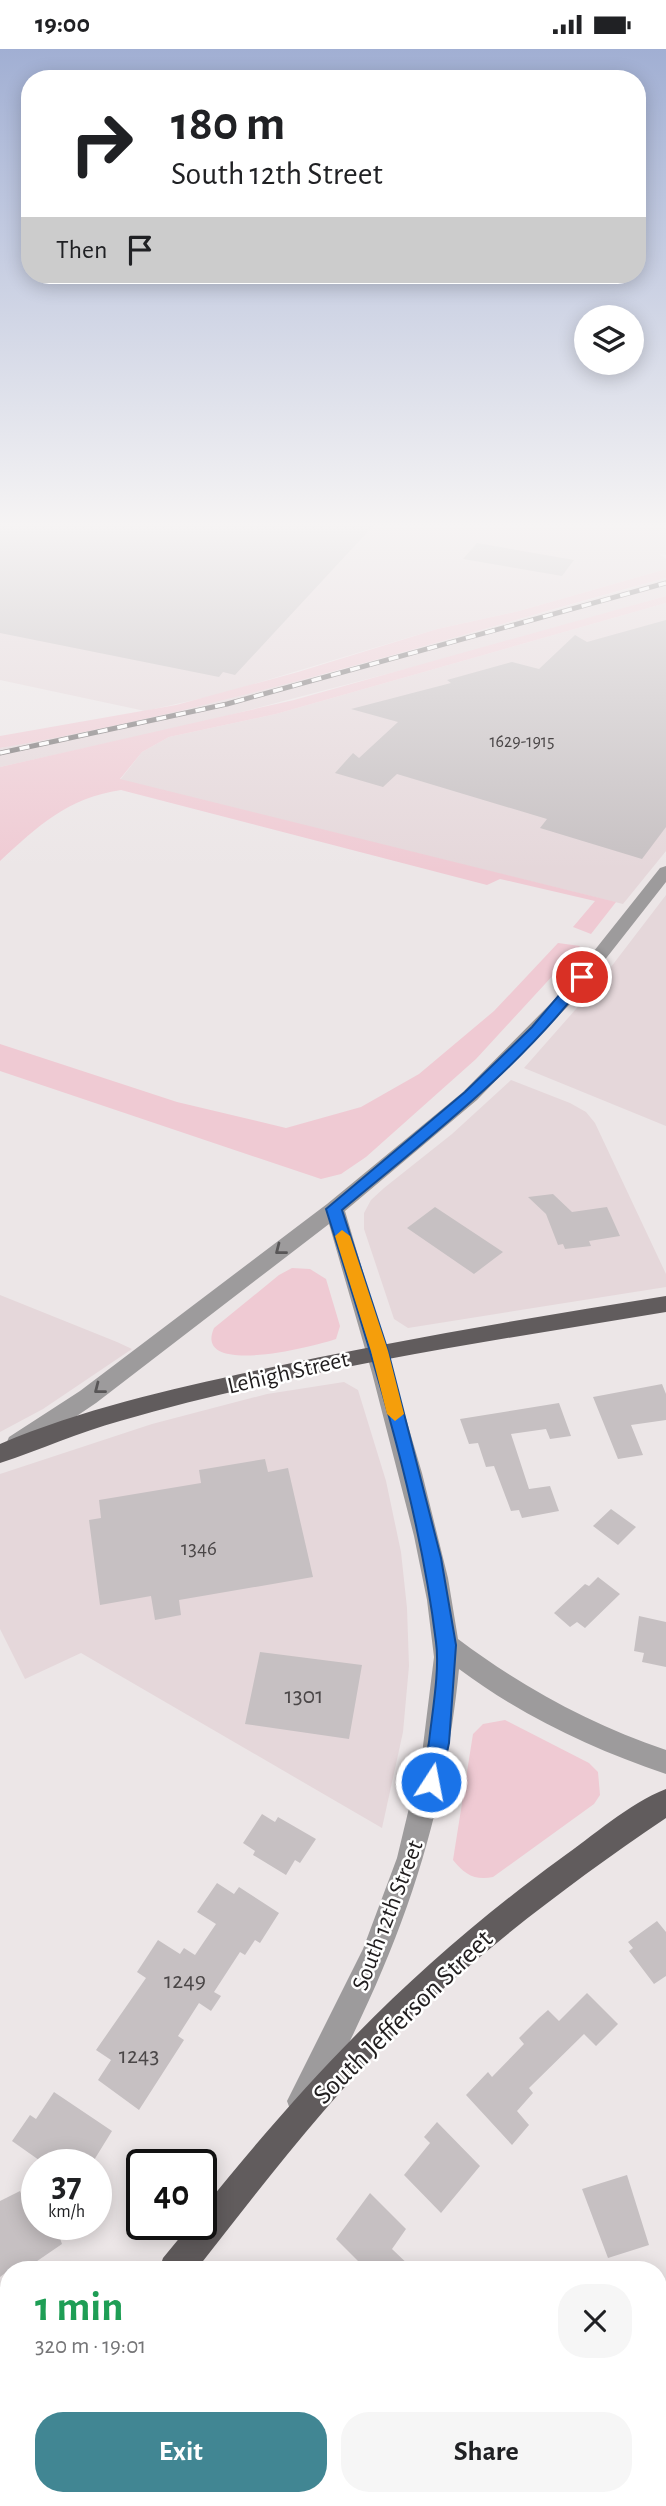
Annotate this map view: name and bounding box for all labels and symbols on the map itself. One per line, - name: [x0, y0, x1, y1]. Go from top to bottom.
- house number: 1629-1915: [489, 733, 555, 751]
- pin: [552, 947, 612, 1007]
- one-way arrow: [275, 1242, 287, 1255]
- street label: Lehigh Street: [225, 1347, 351, 1399]
- one-way arrow: [94, 1380, 107, 1393]
- house number: 1346: [181, 1538, 217, 1559]
- house number: 1301: [284, 1684, 324, 1708]
- position arrow: [394, 1745, 468, 1819]
- street label: South 12th Street: [348, 1837, 428, 1994]
- street label: South Jefferson Street: [308, 1925, 498, 2110]
- house number: 1249: [164, 1969, 206, 1993]
- house number: 1243: [119, 2044, 159, 2068]
- speed limit sign: 40: [126, 2149, 217, 2240]

